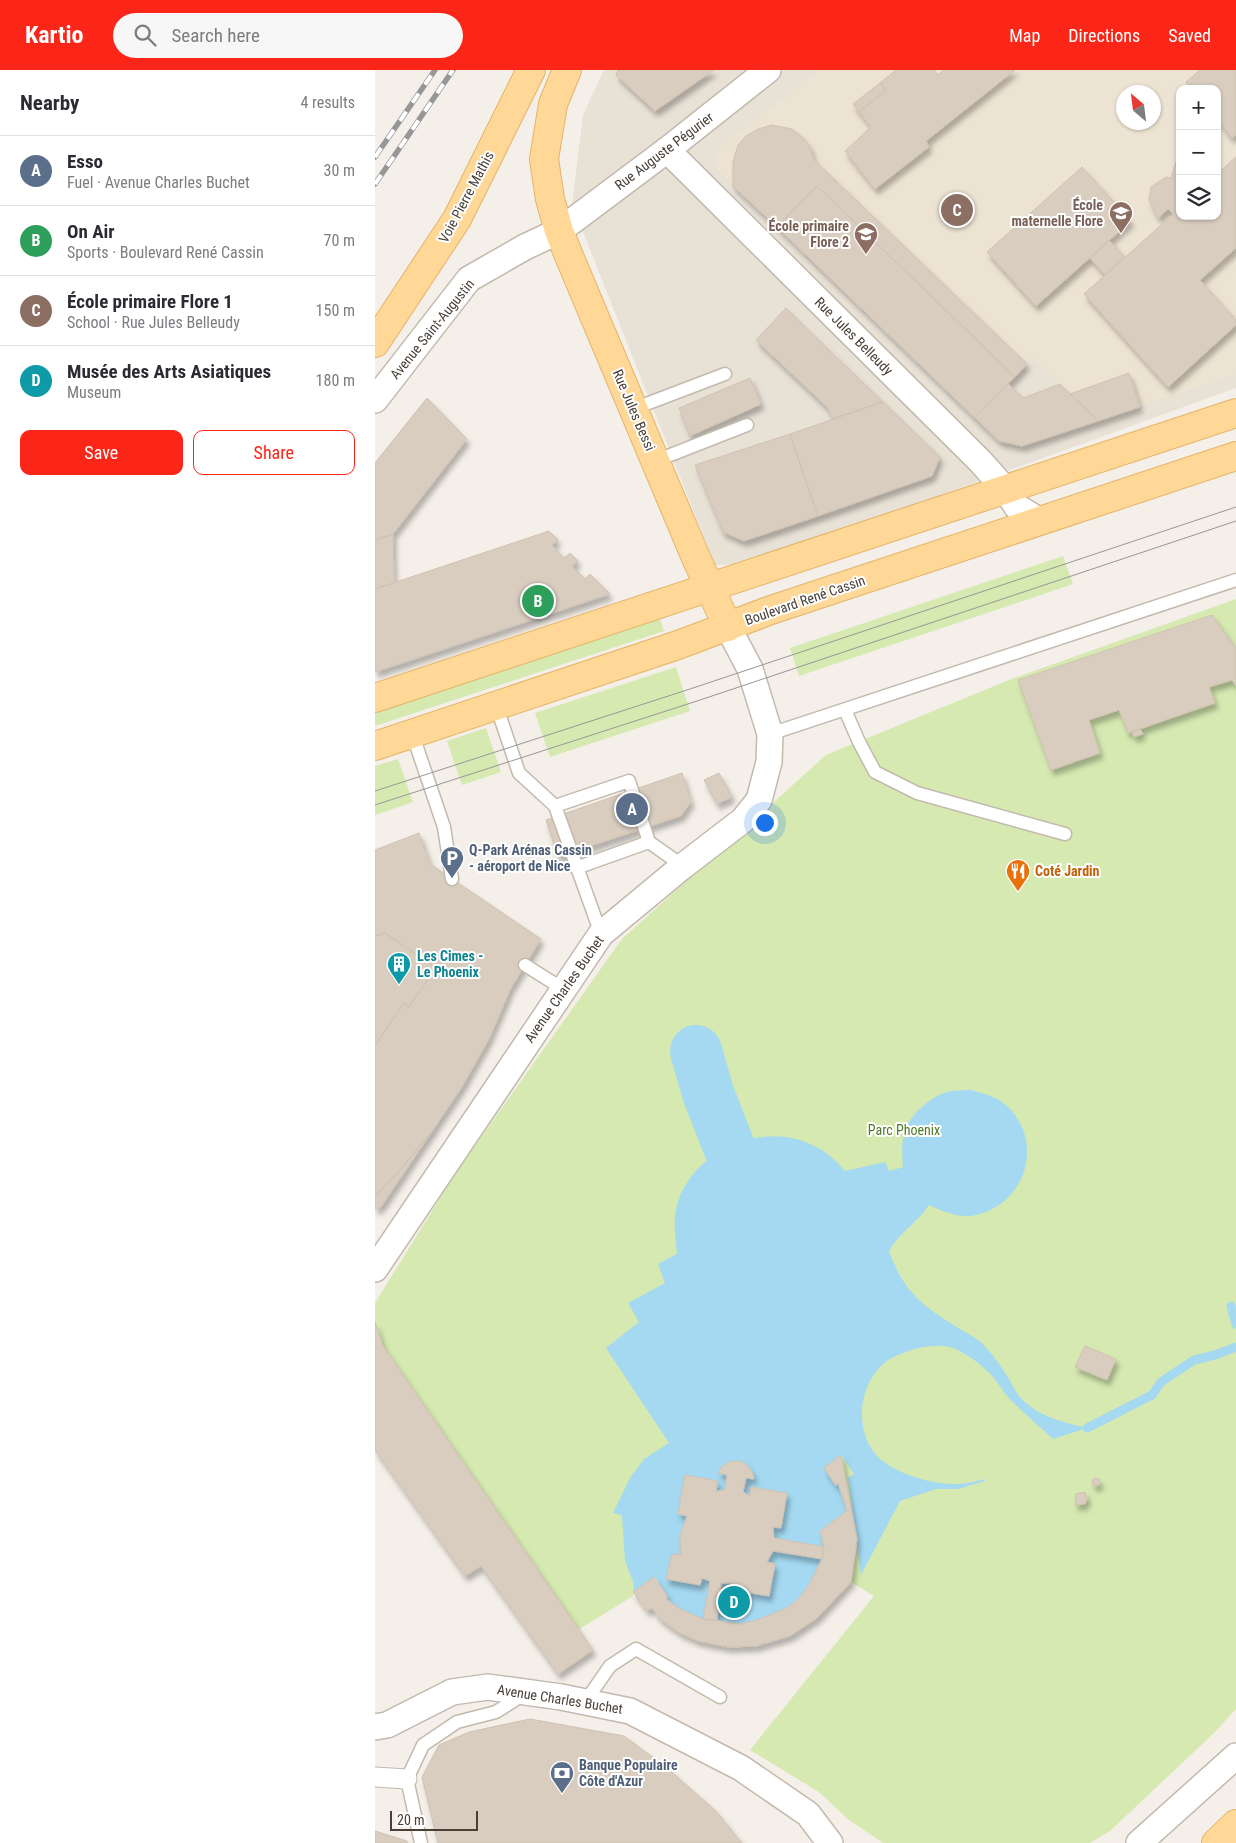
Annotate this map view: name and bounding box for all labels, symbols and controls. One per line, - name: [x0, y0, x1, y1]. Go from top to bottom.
- search box: [113, 13, 463, 58]
- text: Kartio: [25, 21, 83, 49]
- icon: search: [131, 21, 159, 49]
- text: Search here: [171, 24, 260, 47]
- text: Map: [1009, 25, 1040, 46]
- text: Directions: [1068, 25, 1140, 46]
- text: Saved: [1168, 25, 1211, 46]
- north arrow: [1116, 85, 1161, 130]
- map controls: [1176, 85, 1221, 220]
- button: +: [1176, 85, 1221, 130]
- text: Nearby: [20, 91, 79, 115]
- text: 4 results: [300, 93, 355, 112]
- street label: Rue Auguste Pégurier: [612, 109, 716, 193]
- button: −: [1176, 130, 1221, 175]
- street label: Voie Pierre Mathis: [435, 149, 497, 245]
- text: Esso: [67, 150, 103, 173]
- text: A: [31, 161, 41, 180]
- text: 30 m: [323, 161, 355, 180]
- text: Fuel · Avenue Charles Buchet: [67, 173, 250, 192]
- button: layers: [1176, 175, 1221, 220]
- pin: C: [941, 191, 973, 229]
- place label: École maternelle Flore: [1011, 196, 1103, 229]
- school or university icon: École maternelle Flore: [1108, 200, 1134, 234]
- place label: École primaire Flore 2: [769, 217, 849, 250]
- text: On Air: [67, 220, 115, 243]
- school or university icon: École primaire Flore 2: [853, 221, 879, 255]
- text: B: [32, 231, 40, 250]
- text: 70 m: [323, 231, 355, 250]
- text: Sports · Boulevard René Cassin: [67, 243, 264, 262]
- street label: Avenue Saint-Augustin: [387, 276, 477, 382]
- text: École primaire Flore 1: [67, 290, 233, 313]
- street label: Rue Jules Belleudy: [812, 294, 896, 378]
- text: C: [31, 301, 41, 320]
- text: 150 m: [316, 301, 355, 320]
- text: School · Rue Jules Belleudy: [67, 313, 240, 332]
- text: Musée des Arts Asiatiques: [67, 360, 271, 383]
- street label: Rue Jules Bessi: [610, 367, 658, 453]
- text: D: [31, 371, 41, 390]
- text: 180 m: [316, 371, 355, 390]
- text: Museum: [67, 383, 121, 402]
- button: Save: [20, 430, 183, 475]
- button: Share: [193, 430, 355, 475]
- street label: Boulevard René Cassin: [743, 572, 867, 628]
- pin: B: [522, 582, 554, 620]
- pin: A: [616, 790, 648, 828]
- your location: [752, 810, 778, 836]
- place label: Q-Park Arénas Cassin - aéroport de Nice: [469, 842, 592, 874]
- parking icon: Q-Park Arénas Cassin - aéroport de Nice: [439, 845, 465, 879]
- restaurant icon: Coté Jardin: [1005, 858, 1031, 892]
- place label: Coté Jardin: [1035, 863, 1100, 879]
- street label: Avenue Charles Buchet: [521, 932, 607, 1046]
- place label: Les Cimes - Le Phoenix: [417, 948, 483, 980]
- building icon: Les Cimes - Le Phoenix: [386, 951, 412, 985]
- park label: Parc Phoenix: [868, 1122, 940, 1138]
- pin: D: [718, 1583, 750, 1621]
- street label: Avenue Charles Buchet: [496, 1681, 624, 1717]
- place label: Banque Populaire Côte d'Azur: [579, 1757, 678, 1789]
- bank icon: Banque Populaire Côte d'Azur: [549, 1760, 575, 1794]
- scale bar: [390, 1808, 477, 1831]
- text: 20 m: [397, 1812, 425, 1828]

